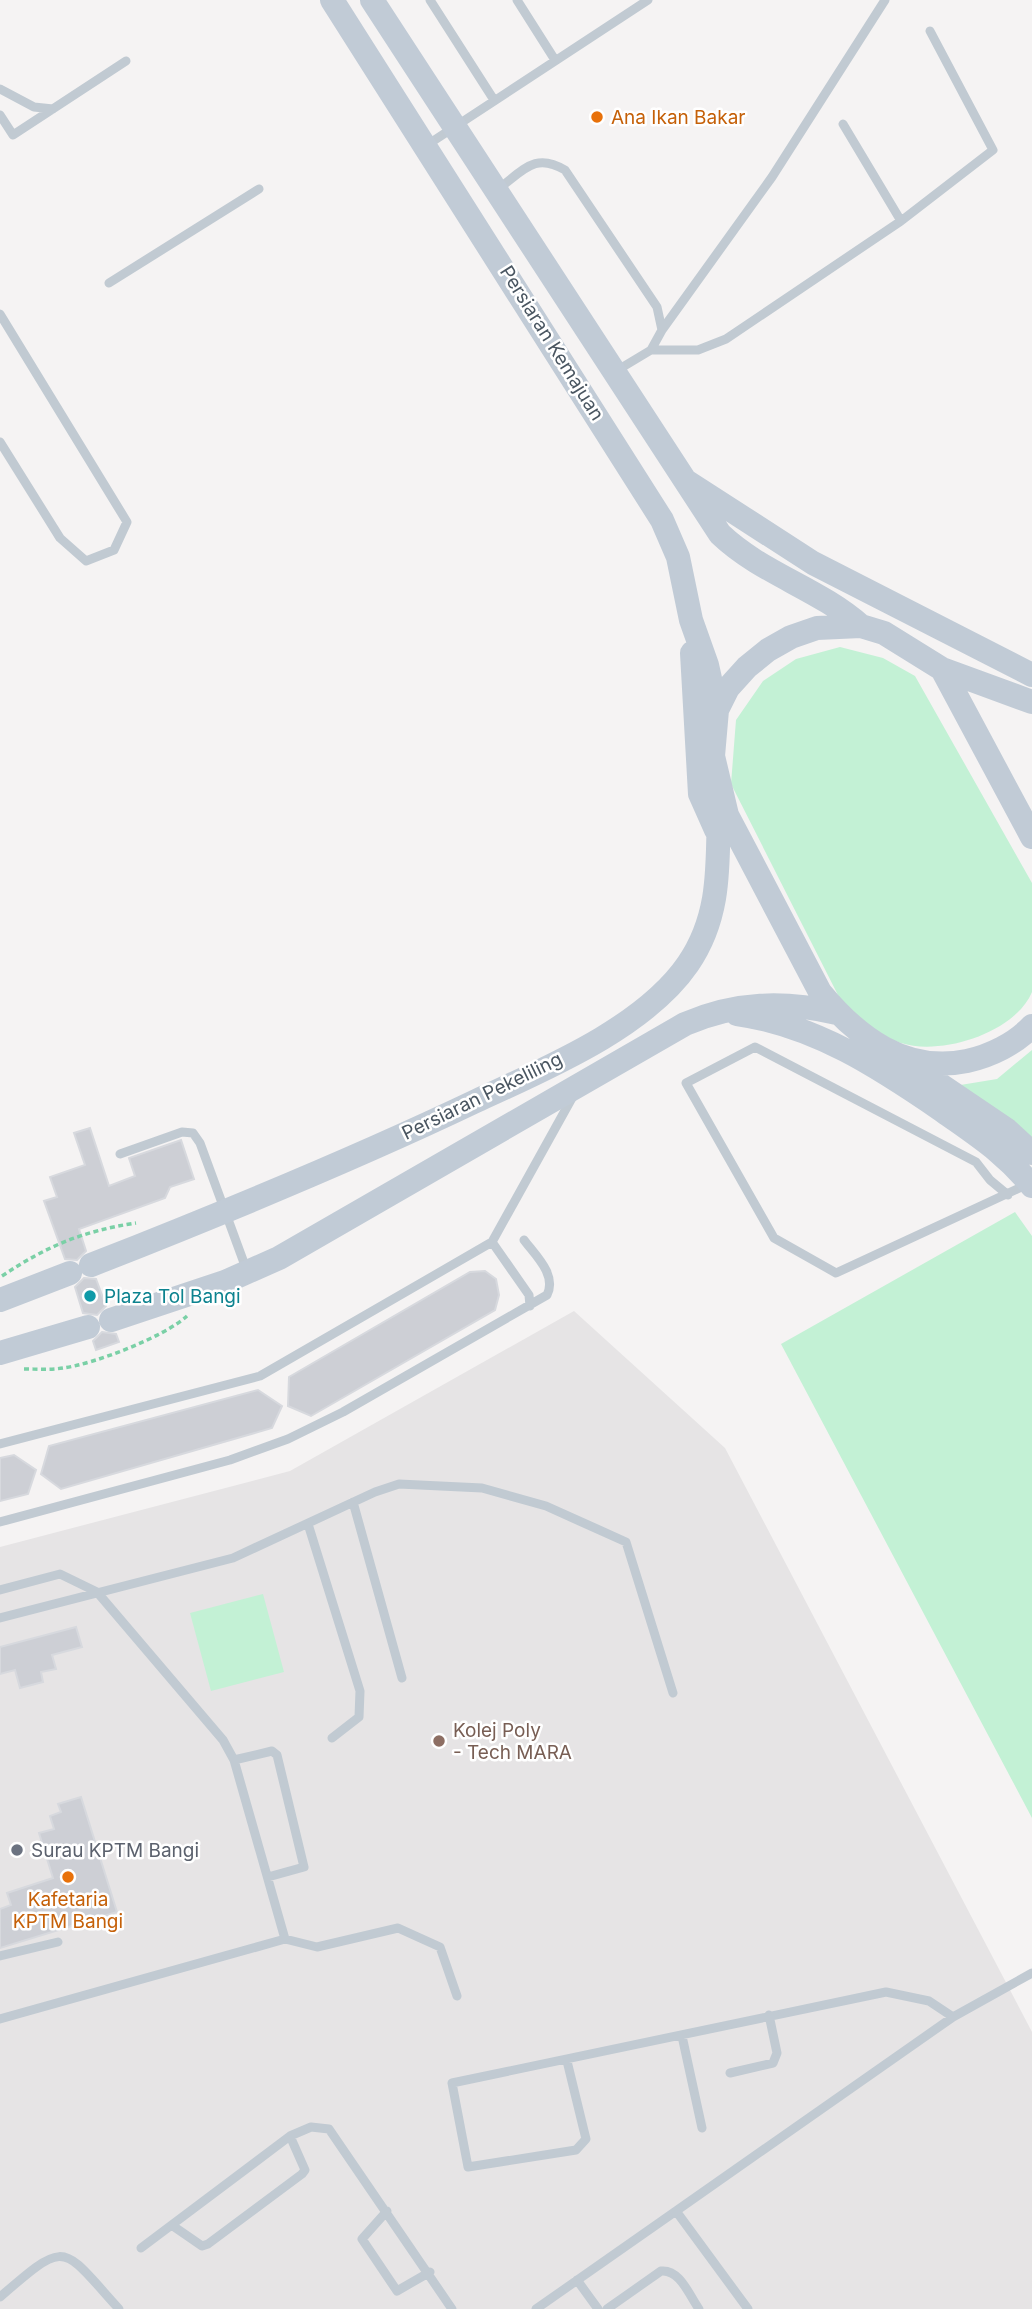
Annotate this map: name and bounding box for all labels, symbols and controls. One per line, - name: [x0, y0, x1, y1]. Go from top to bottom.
- place label: Ana Ikan Bakar: [611, 106, 745, 129]
- marker: Ana Ikan Bakar: [589, 109, 605, 125]
- street label: Persiaran Kemajuan: [495, 261, 609, 425]
- street label: Persiaran Pekeliling: [398, 1047, 566, 1145]
- place label: Plaza Tol Bangi: [104, 1285, 241, 1308]
- marker: Plaza Tol Bangi: [82, 1288, 98, 1304]
- place label: Kolej Poly - Tech MARA: [453, 1719, 572, 1764]
- marker: Kolej Poly - Tech MARA: [431, 1733, 447, 1749]
- place label: Surau KPTM Bangi: [31, 1839, 199, 1862]
- marker: Surau KPTM Bangi: [9, 1842, 25, 1858]
- marker: Kafetaria KPTM Bangi: [60, 1869, 76, 1885]
- place label: Kafetaria KPTM Bangi: [13, 1888, 123, 1933]

